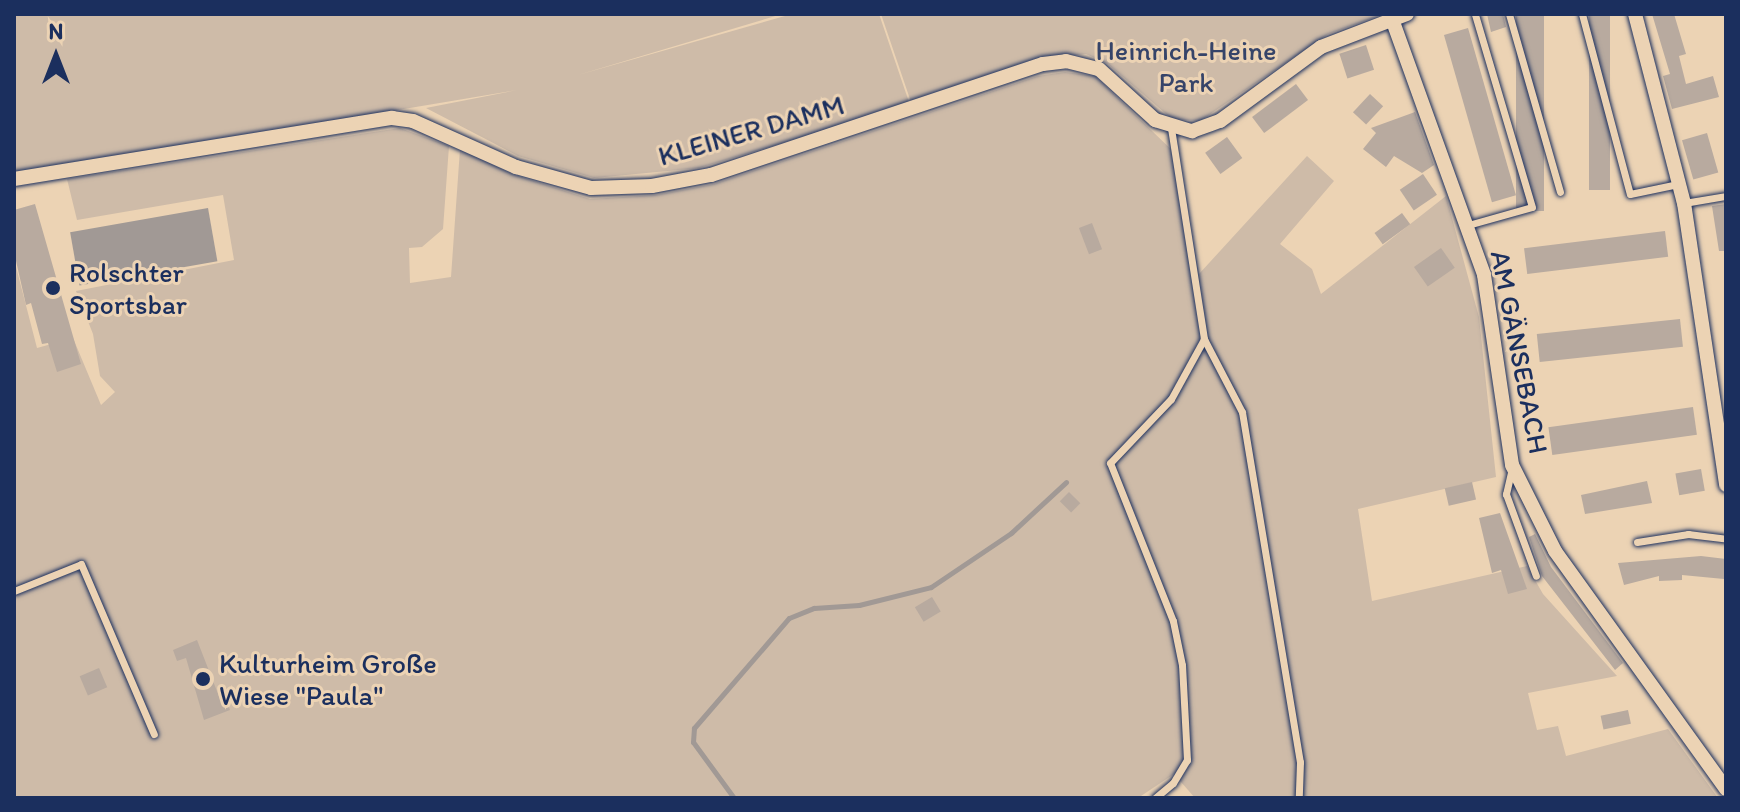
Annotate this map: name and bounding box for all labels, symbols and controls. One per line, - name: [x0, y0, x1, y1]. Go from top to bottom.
- north arrow: [16, 16, 96, 96]
- text: N: [49, 18, 63, 45]
- park label: Heinrich-Heine Park: [1095, 33, 1277, 99]
- street label: KLEINER DAMM: [654, 87, 848, 173]
- street label: AM GÄNSEBACH: [1484, 247, 1556, 457]
- place label: Rolschter Sportsbar: [69, 255, 187, 321]
- marker: Rolschter Sportsbar: [44, 279, 62, 297]
- place label: Kulturheim Große Wiese "Paula": [219, 646, 437, 712]
- marker: Kulturheim Große Wiese "Paula": [194, 670, 212, 688]

